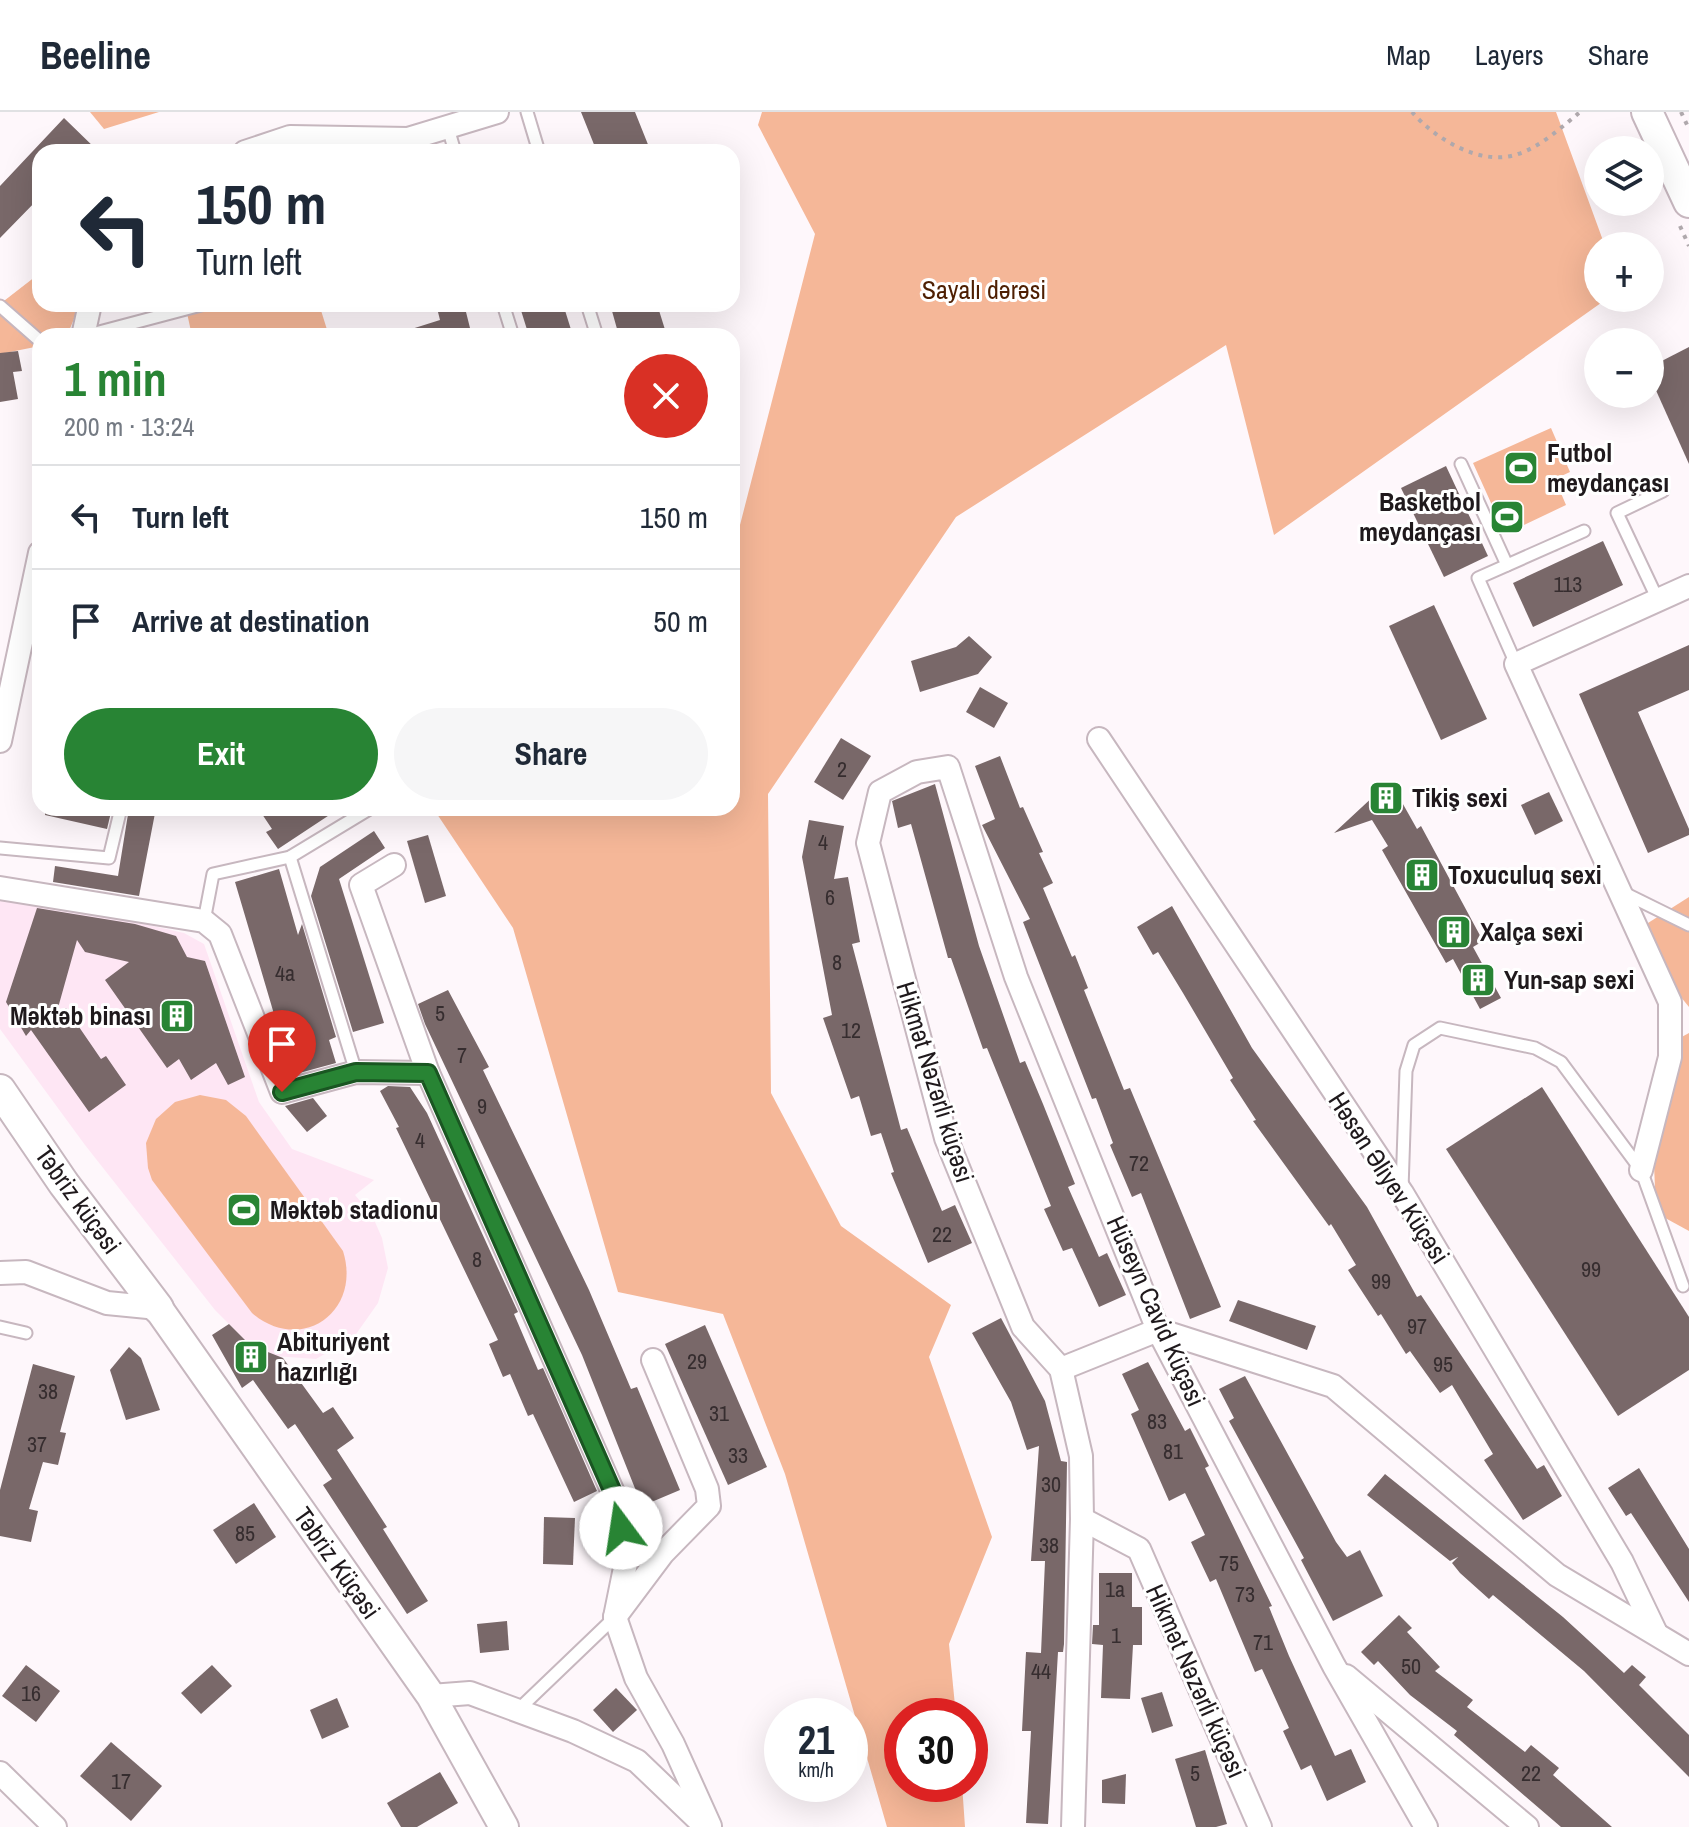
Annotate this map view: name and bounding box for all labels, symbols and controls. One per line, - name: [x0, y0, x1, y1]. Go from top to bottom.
- text: Beeline: [40, 30, 151, 81]
- text: Map: [1386, 36, 1431, 74]
- text: Layers: [1475, 36, 1544, 74]
- text: Share: [1588, 36, 1649, 74]
- map controls: [1584, 136, 1664, 408]
- button: layers: [1584, 136, 1664, 216]
- text: 150 m: [196, 166, 326, 241]
- icon: left: [64, 176, 168, 280]
- button: +: [1584, 232, 1664, 312]
- text: Turn left: [196, 238, 302, 286]
- park label: Sayalı dərəsi: [922, 272, 1046, 307]
- button: −: [1584, 328, 1664, 408]
- text: 1 min: [64, 346, 167, 411]
- button: close: [624, 354, 708, 438]
- text: 200 m · 13:24: [64, 409, 194, 444]
- place label: Futbol meydançası: [1547, 435, 1669, 500]
- sports icon: Futbol meydançası: [1502, 449, 1540, 487]
- place label: Basketbol meydançası: [1359, 484, 1481, 549]
- icon: left: [64, 495, 108, 539]
- text: Turn left: [132, 497, 229, 537]
- text: 150 m: [640, 497, 708, 537]
- sports icon: Basketbol meydançası: [1488, 498, 1526, 536]
- house number: 113: [1554, 569, 1582, 599]
- icon: arrive: [64, 599, 108, 643]
- text: Arrive at destination: [132, 601, 370, 641]
- text: 50 m: [653, 601, 708, 641]
- button: Exit: [64, 708, 378, 800]
- button: Share: [394, 708, 708, 800]
- house number: 2: [837, 754, 847, 784]
- building icon: Tikiş sexi: [1367, 779, 1405, 817]
- place label: Tikiş sexi: [1412, 780, 1508, 815]
- house number: 4: [818, 827, 828, 857]
- building icon: Toxuculuq sexi: [1403, 856, 1441, 894]
- place label: Toxuculuq sexi: [1448, 857, 1602, 892]
- house number: 6: [825, 882, 835, 912]
- building icon: Xalça sexi: [1435, 913, 1473, 951]
- place label: Xalça sexi: [1480, 914, 1583, 949]
- house number: 8: [832, 947, 842, 977]
- house number: 4a: [275, 958, 295, 988]
- building icon: Yun-sap sexi: [1459, 961, 1497, 999]
- place label: Yun-sap sexi: [1504, 962, 1634, 997]
- street label: Hikmət Nəzərli küçəsi: [888, 977, 983, 1187]
- building icon: Məktəb binası: [158, 997, 196, 1035]
- place label: Məktəb binası: [10, 998, 151, 1033]
- house number: 5: [435, 998, 445, 1028]
- pin: [248, 1010, 316, 1092]
- house number: 12: [841, 1015, 861, 1045]
- icon: arrive: [260, 1022, 304, 1066]
- house number: 7: [457, 1040, 467, 1070]
- street label: Həsən Əliyev Küçəsi: [1321, 1085, 1458, 1270]
- house number: 9: [477, 1091, 487, 1121]
- house number: 4: [415, 1125, 425, 1155]
- street label: Təbriz küçəsi: [27, 1139, 129, 1261]
- house number: 72: [1129, 1148, 1149, 1178]
- sports icon: Məktəb stadionu: [225, 1191, 263, 1229]
- place label: Məktəb stadionu: [270, 1192, 438, 1227]
- street label: Hüseyn Cavid Küçəsi: [1099, 1210, 1214, 1412]
- house number: 22: [932, 1219, 952, 1249]
- house number: 8: [472, 1244, 482, 1274]
- house number: 99: [1581, 1254, 1601, 1284]
- house number: 99: [1371, 1266, 1391, 1296]
- house number: 97: [1407, 1311, 1427, 1341]
- place label: Abituriyent hazırlığı: [277, 1324, 390, 1389]
- building icon: Abituriyent hazırlığı: [232, 1338, 270, 1376]
- house number: 29: [687, 1346, 707, 1376]
- house number: 95: [1433, 1349, 1453, 1379]
- house number: 38: [38, 1376, 58, 1406]
- house number: 31: [709, 1398, 729, 1428]
- house number: 83: [1147, 1406, 1167, 1436]
- house number: 37: [27, 1429, 47, 1459]
- house number: 81: [1163, 1436, 1183, 1466]
- house number: 33: [728, 1440, 748, 1470]
- house number: 30: [1041, 1469, 1061, 1499]
- position arrow: [579, 1486, 663, 1570]
- street label: Təbriz Küçəsi: [286, 1500, 389, 1626]
- house number: 85: [235, 1518, 255, 1548]
- house number: 38: [1039, 1530, 1059, 1560]
- house number: 75: [1219, 1548, 1239, 1578]
- house number: 1a: [1105, 1574, 1125, 1604]
- street label: Hikmət Nəzərli küçəsi: [1138, 1578, 1255, 1783]
- house number: 73: [1235, 1579, 1255, 1609]
- house number: 1: [1111, 1620, 1121, 1650]
- house number: 71: [1253, 1627, 1273, 1657]
- house number: 50: [1401, 1651, 1421, 1681]
- house number: 44: [1031, 1656, 1051, 1686]
- house number: 16: [21, 1678, 41, 1708]
- speed limit sign: 30: [884, 1698, 988, 1802]
- text: 21: [798, 1713, 834, 1766]
- text: km/h: [798, 1756, 834, 1783]
- house number: 5: [1190, 1758, 1200, 1788]
- house number: 22: [1521, 1758, 1541, 1788]
- house number: 17: [111, 1766, 131, 1796]

